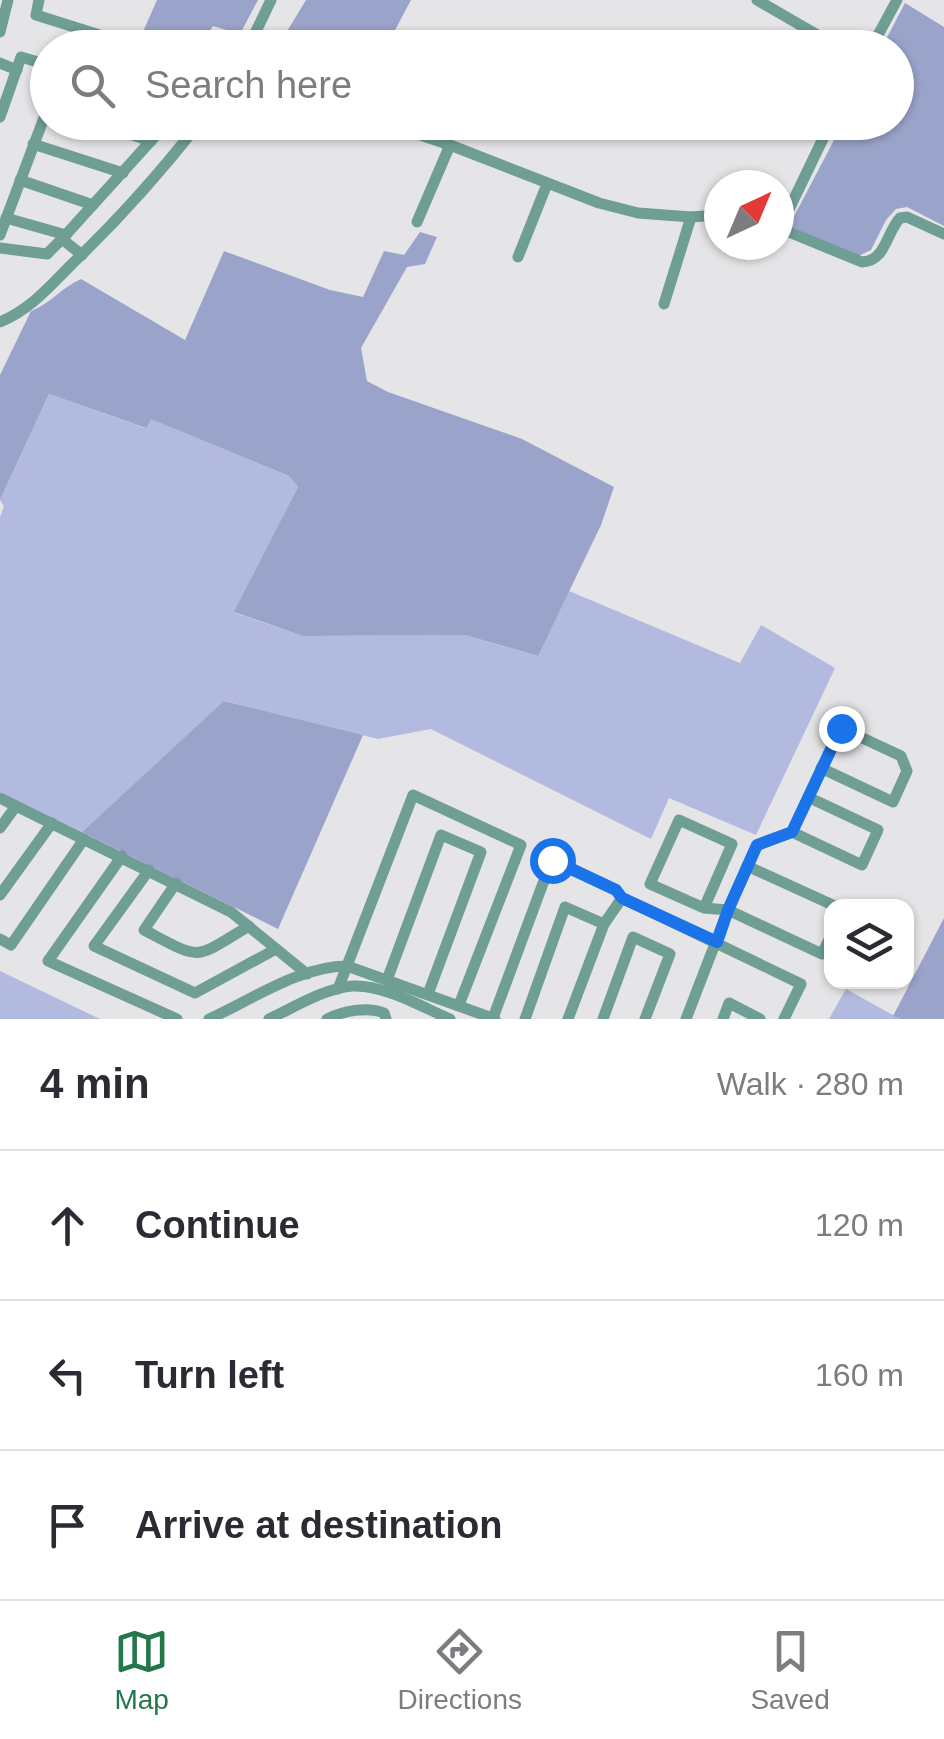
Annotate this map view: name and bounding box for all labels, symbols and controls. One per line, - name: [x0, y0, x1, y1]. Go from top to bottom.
- search box: [30, 30, 914, 140]
- icon: search: [65, 58, 120, 113]
- text: Search here: [145, 64, 352, 106]
- north arrow: [704, 170, 794, 260]
- route end: [819, 706, 865, 752]
- route start: [530, 838, 576, 884]
- map controls: [824, 899, 914, 989]
- button: layers: [824, 899, 914, 989]
- text: 4 min: [40, 1060, 150, 1107]
- text: Walk · 280 m: [717, 1066, 904, 1102]
- icon: ahead: [40, 1198, 95, 1253]
- text: Continue: [135, 1204, 300, 1246]
- text: 120 m: [815, 1207, 904, 1243]
- icon: left: [40, 1348, 95, 1403]
- text: Turn left: [135, 1354, 284, 1396]
- text: 160 m: [815, 1357, 904, 1393]
- icon: arrive: [40, 1498, 95, 1553]
- text: Arrive at destination: [135, 1504, 502, 1546]
- tab: Map: [114, 1624, 169, 1716]
- tab: Directions: [398, 1624, 522, 1716]
- tab: Saved: [750, 1624, 830, 1716]

